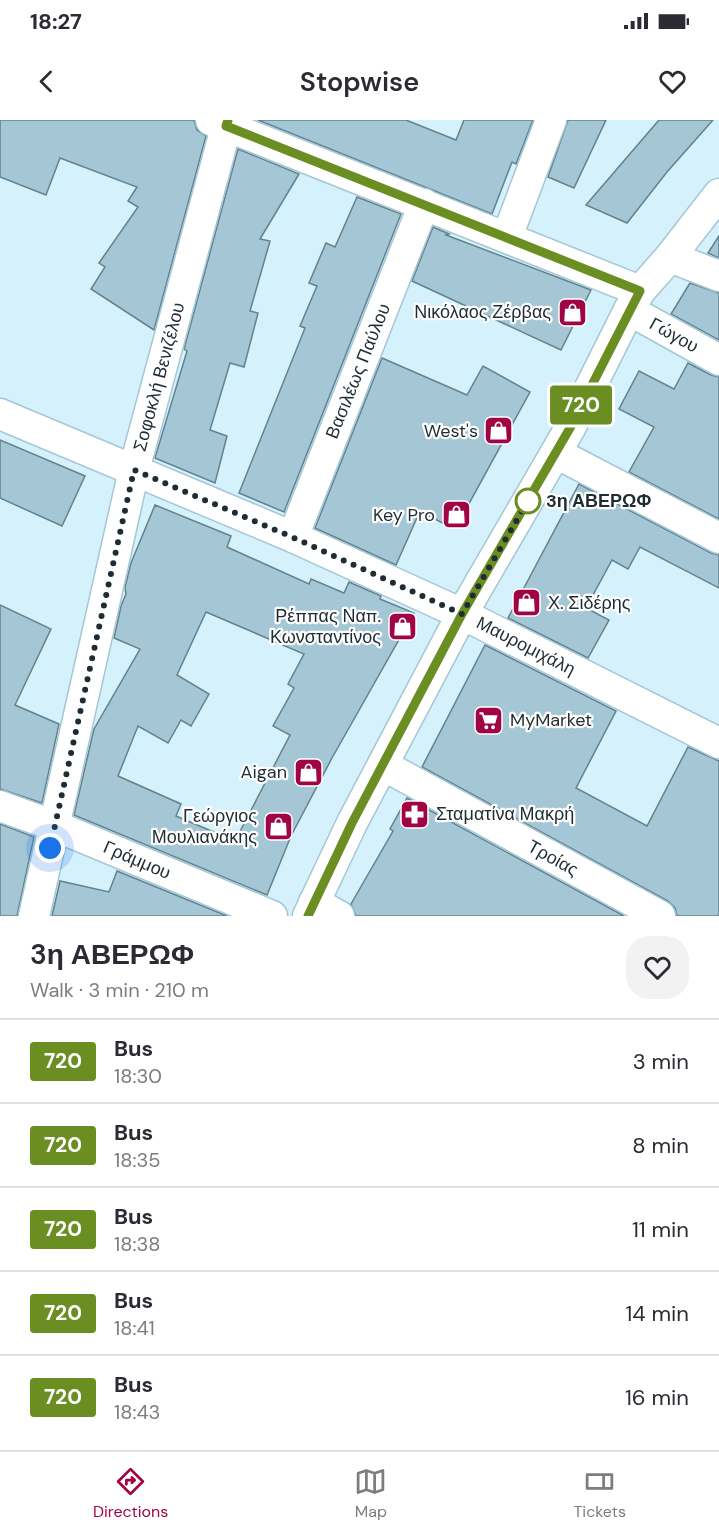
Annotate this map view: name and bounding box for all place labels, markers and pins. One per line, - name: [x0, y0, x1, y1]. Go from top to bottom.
- shop icon: Νικόλαος Ζέρβας: [556, 296, 588, 328]
- place label: Νικόλαος Ζέρβας: [414, 300, 551, 324]
- shop icon: West's: [483, 415, 515, 447]
- place label: West's: [424, 419, 478, 443]
- marker: 3η ΑΒΕΡΩΦ: [515, 488, 541, 514]
- place label: 3η ΑΒΕΡΩΦ: [546, 489, 652, 513]
- shop icon: Key Pro: [440, 499, 472, 531]
- place label: Key Pro: [373, 503, 435, 527]
- shop icon: Χ. Σιδέρης: [511, 587, 543, 619]
- place label: Χ. Σιδέρης: [548, 591, 631, 615]
- place label: Ρέππας Ναπ. Κωνσταντίνος: [270, 604, 381, 649]
- shop icon: Ρέππας Ναπ. Κωνσταντίνος: [386, 610, 418, 642]
- supermarket icon: MyMarket: [473, 704, 505, 736]
- place label: MyMarket: [510, 708, 592, 732]
- shop icon: Aigan: [292, 756, 324, 788]
- place label: Aigan: [241, 760, 287, 784]
- pharmacy icon: Σταματίνα Μακρή: [399, 798, 431, 830]
- place label: Σταματίνα Μακρή: [436, 802, 574, 826]
- place label: Γεώργιος Μουλιανάκης: [152, 804, 257, 849]
- shop icon: Γεώργιος Μουλιανάκης: [262, 810, 294, 842]

